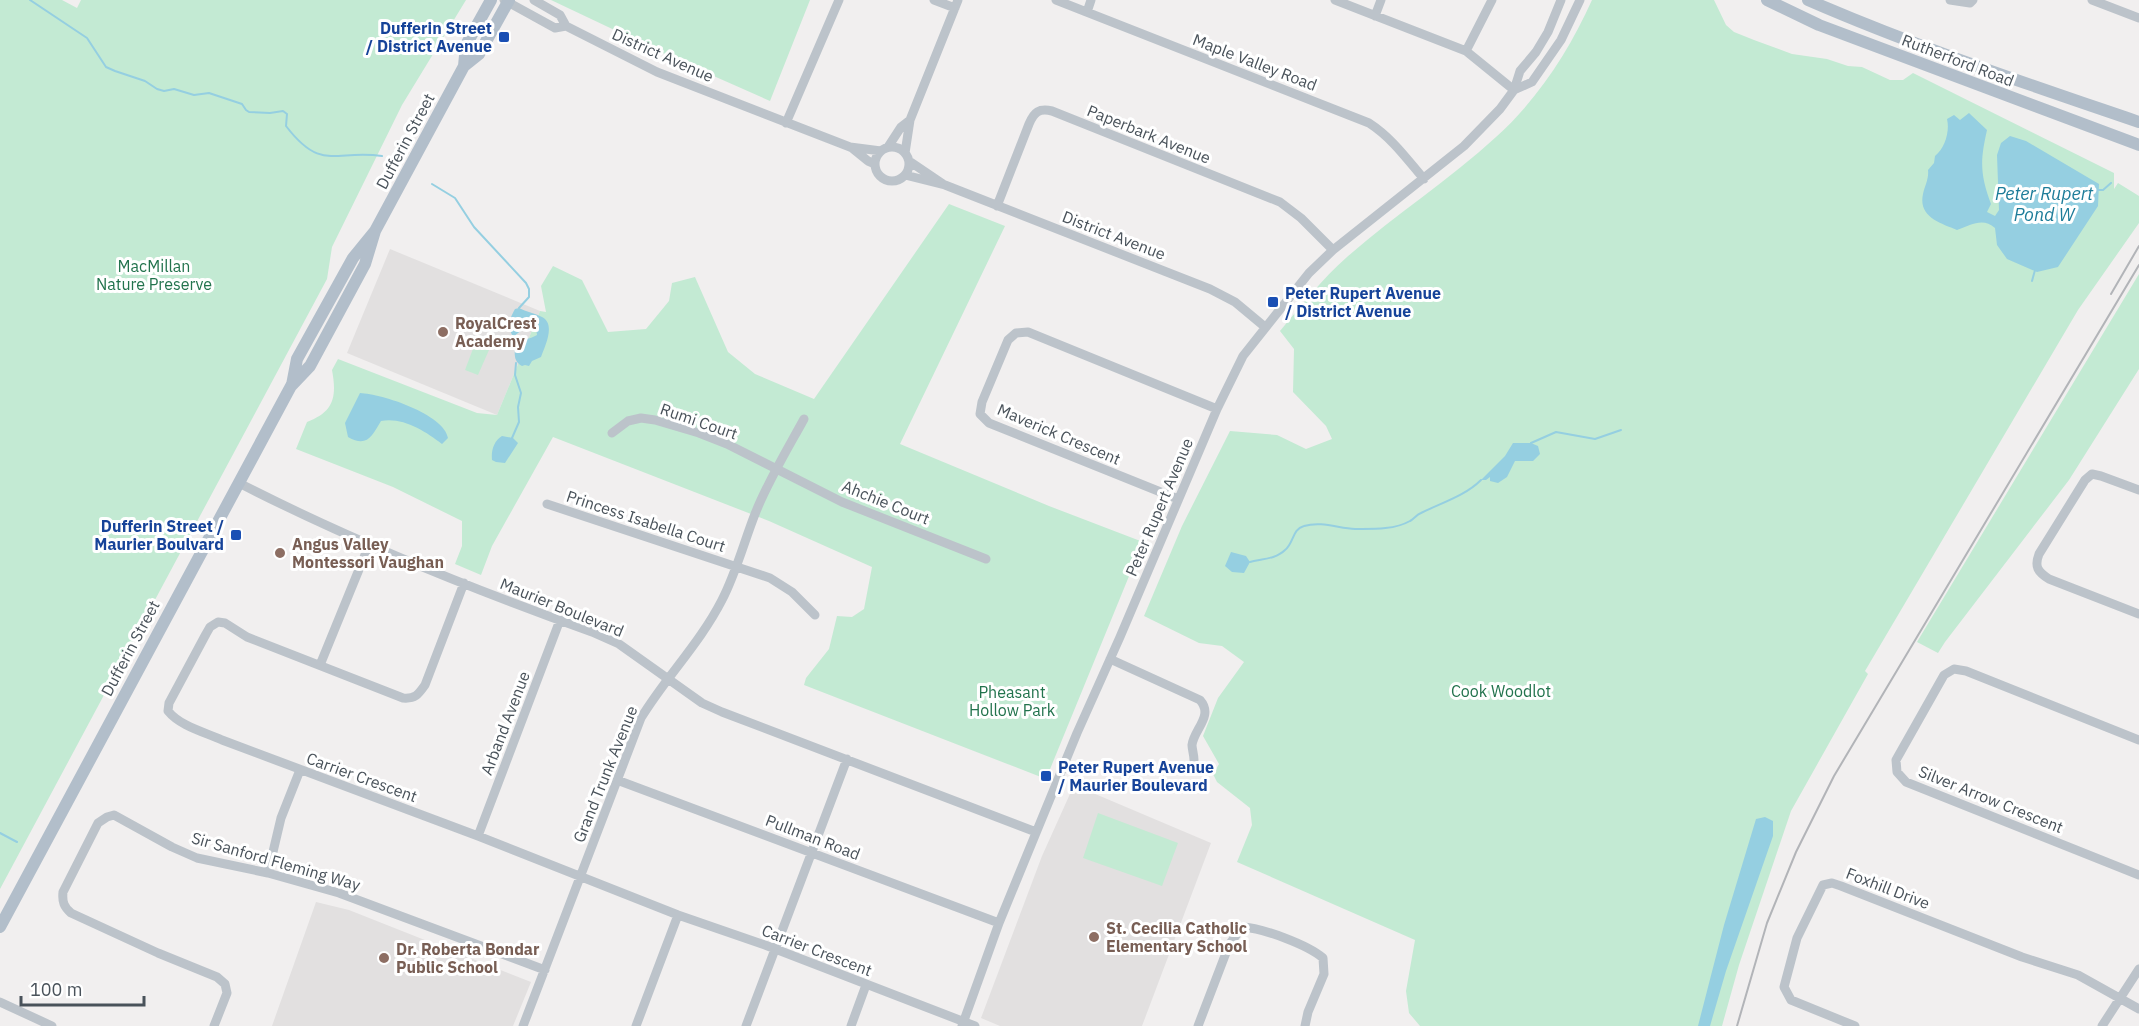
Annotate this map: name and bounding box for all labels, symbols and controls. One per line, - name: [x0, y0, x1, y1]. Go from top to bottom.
- place label: Dufferin Street / District Avenue: [366, 18, 492, 56]
- street label: District Avenue: [609, 24, 717, 86]
- street label: Maple Valley Road: [1190, 29, 1320, 95]
- street label: Rutherford Road: [1899, 29, 2017, 91]
- marker: Dufferin Street / District Avenue: [497, 30, 511, 44]
- street label: Dufferin Street: [371, 90, 439, 192]
- street label: Paperbark Avenue: [1084, 100, 1214, 168]
- water label: Peter Rupert Pond W: [1995, 182, 2094, 226]
- street label: District Avenue: [1060, 206, 1169, 264]
- park label: MacMillan Nature Preserve: [96, 256, 212, 294]
- place label: Peter Rupert Avenue / District Avenue: [1285, 283, 1441, 321]
- marker: Peter Rupert Avenue / District Avenue: [1266, 295, 1280, 309]
- place label: RoyalCrest Academy: [455, 313, 537, 351]
- marker: RoyalCrest Academy: [436, 325, 450, 339]
- street label: Rumi Court: [658, 398, 740, 444]
- street label: Maverick Crescent: [994, 399, 1124, 469]
- street label: Peter Rupert Avenue: [1121, 435, 1197, 579]
- street label: Ahchie Court: [839, 475, 933, 529]
- street label: Princess Isabella Court: [564, 486, 728, 556]
- place label: Dufferin Street / Maurier Boulvard: [94, 516, 224, 554]
- marker: Dufferin Street / Maurier Boulvard: [229, 528, 243, 542]
- place label: Angus Valley Montessori Vaughan: [292, 534, 444, 572]
- marker: Angus Valley Montessori Vaughan: [273, 546, 287, 560]
- street label: Maurier Boulevard: [497, 573, 627, 641]
- street label: Dufferin Street: [96, 597, 164, 699]
- street label: Arband Avenue: [476, 668, 534, 778]
- park label: Cook Woodlot: [1451, 681, 1551, 701]
- park label: Pheasant Hollow Park: [969, 682, 1056, 720]
- street label: Grand Trunk Avenue: [568, 702, 642, 845]
- street label: Carrier Crescent: [304, 748, 420, 806]
- place label: Peter Rupert Avenue / Maurier Boulevard: [1058, 757, 1214, 795]
- street label: Silver Arrow Crescent: [1916, 761, 2066, 837]
- marker: Peter Rupert Avenue / Maurier Boulevard: [1039, 769, 1053, 783]
- street label: Pullman Road: [763, 810, 863, 864]
- street label: Sir Sanford Fleming Way: [189, 827, 363, 895]
- street label: Foxhill Drive: [1843, 863, 1933, 913]
- place label: St. Cecilia Catholic Elementary School: [1106, 918, 1247, 956]
- street label: Carrier Crescent: [759, 920, 875, 980]
- marker: St. Cecilia Catholic Elementary School: [1087, 930, 1101, 944]
- place label: Dr. Roberta Bondar Public School: [396, 939, 540, 977]
- marker: Dr. Roberta Bondar Public School: [377, 951, 391, 965]
- scale bar: [21, 969, 144, 1007]
- text: 100 m: [30, 978, 82, 1001]

